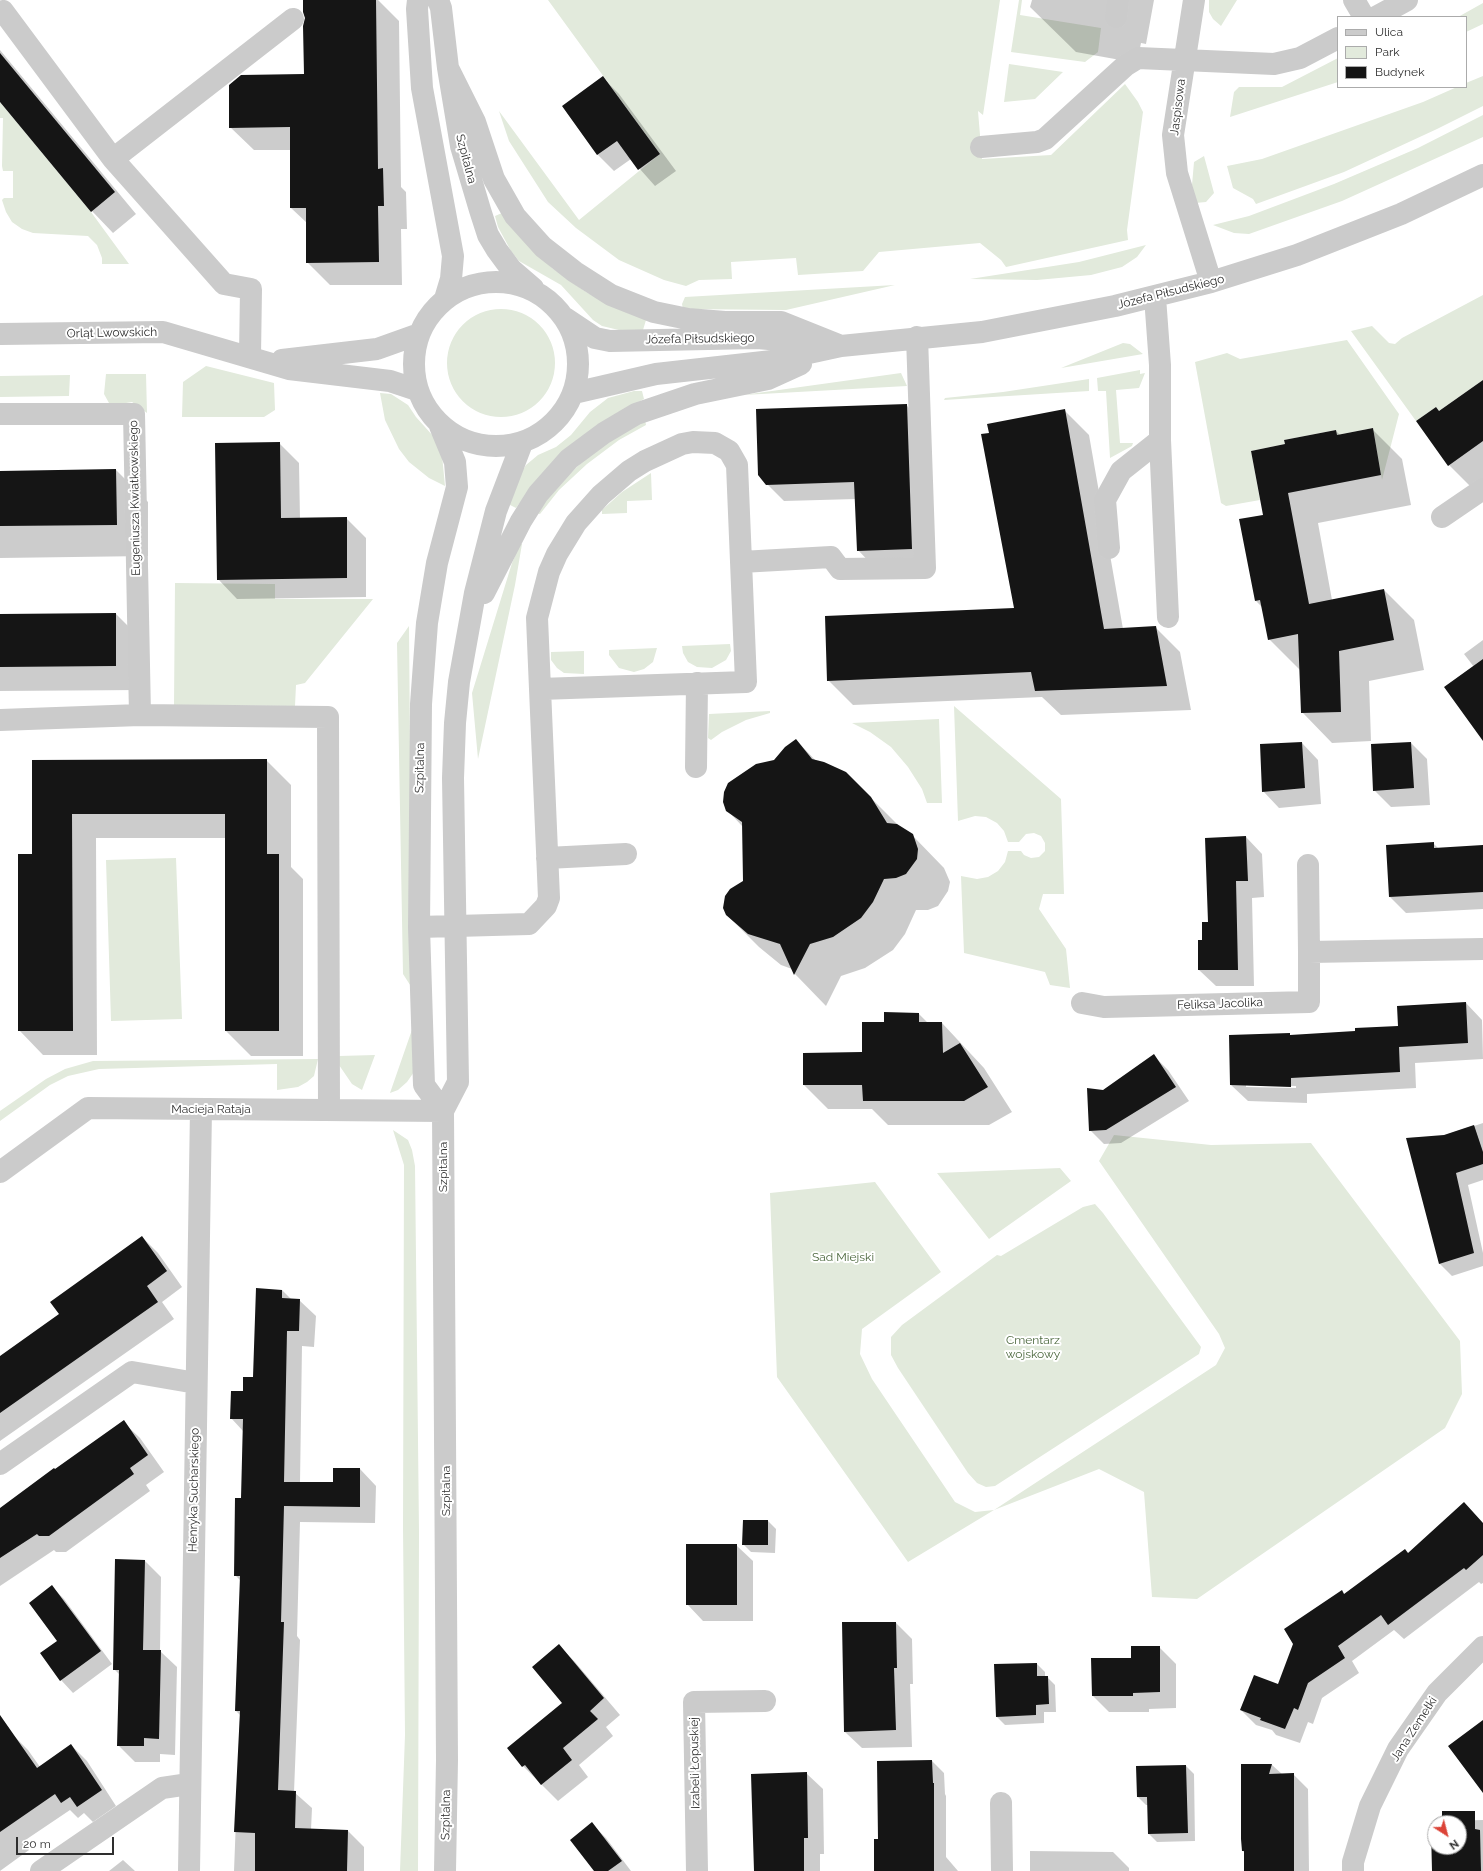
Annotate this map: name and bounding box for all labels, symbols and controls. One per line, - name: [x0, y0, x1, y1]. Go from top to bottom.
- legend: [1337, 16, 1467, 88]
- text: Ulica: [1375, 25, 1403, 39]
- text: Park: [1375, 45, 1400, 59]
- text: Budynek: [1375, 65, 1425, 79]
- street label: Jaspisowa: [1167, 78, 1189, 136]
- street label: Szpitalna: [453, 133, 479, 185]
- street label: Józefa Piłsudskiego: [1116, 272, 1226, 312]
- street label: Orląt Lwowskich: [67, 325, 157, 341]
- street label: Józefa Piłsudskiego: [645, 331, 755, 347]
- street label: Eugeniusza Kwiatkowskiego: [126, 420, 144, 576]
- street label: Szpitalna: [412, 743, 428, 793]
- street label: Feliksa Jacolika: [1177, 995, 1263, 1013]
- street label: Macieja Rataja: [171, 1102, 251, 1116]
- street label: Szpitalna: [436, 1142, 450, 1192]
- park label: Sad Miejski: [812, 1250, 874, 1264]
- park label: Cmentarz wojskowy: [1006, 1333, 1060, 1361]
- street label: Henryka Sucharskiego: [186, 1428, 202, 1552]
- street label: Szpitalna: [439, 1466, 453, 1516]
- street label: Jana Zemełki: [1388, 1694, 1440, 1764]
- street label: Izabeli Łopuskiej: [687, 1717, 703, 1809]
- street label: Szpitalna: [438, 1790, 454, 1840]
- north arrow: [1427, 1815, 1467, 1855]
- scale bar: [18, 1829, 116, 1855]
- text: 20 m: [23, 1837, 51, 1851]
- text: N: [1447, 1837, 1461, 1852]

